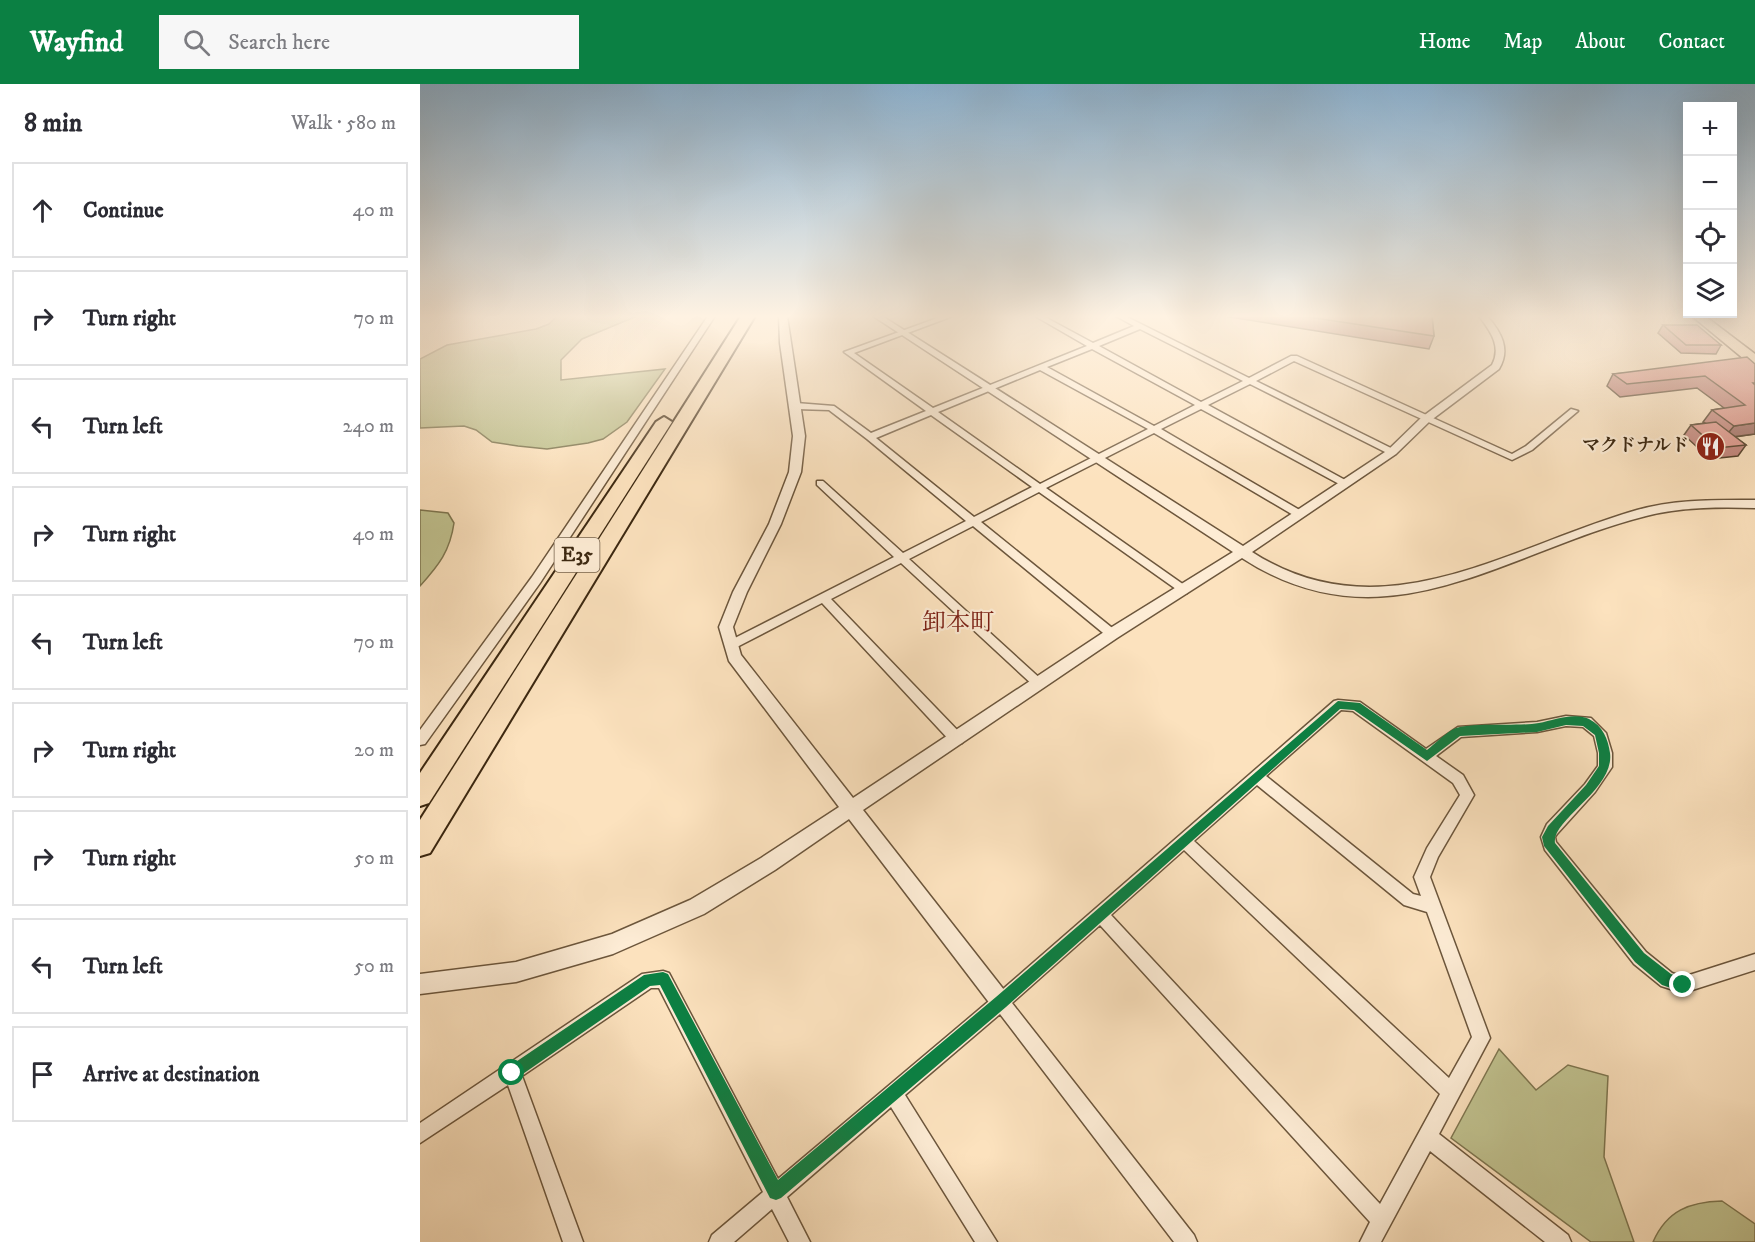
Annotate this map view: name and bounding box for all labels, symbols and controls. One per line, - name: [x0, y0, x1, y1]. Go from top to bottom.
- search box: [159, 15, 579, 69]
- text: Wayfind: [30, 25, 123, 60]
- icon: search: [180, 26, 213, 59]
- text: Search here: [228, 29, 330, 56]
- text: Home: [1419, 29, 1471, 55]
- text: Map: [1504, 29, 1542, 55]
- text: About: [1575, 29, 1626, 55]
- text: Contact: [1659, 29, 1725, 55]
- map controls: [1683, 102, 1737, 318]
- button: +: [1683, 102, 1737, 156]
- text: 8 min: [24, 107, 82, 140]
- text: Walk · 580 m: [291, 111, 396, 136]
- button: −: [1683, 156, 1737, 210]
- icon: ahead: [26, 194, 59, 227]
- text: Continue: [83, 197, 164, 224]
- text: 40 m: [352, 198, 394, 223]
- button: locate: [1683, 210, 1737, 264]
- button: layers: [1683, 264, 1737, 318]
- icon: right: [26, 302, 59, 335]
- text: Turn right: [83, 305, 176, 332]
- text: 70 m: [353, 306, 394, 331]
- icon: left: [26, 410, 59, 443]
- text: Turn left: [83, 413, 163, 440]
- text: 240 m: [343, 414, 394, 439]
- restaurant icon: マクドナルド: [1694, 430, 1726, 462]
- place label: マクドナルド: [1582, 435, 1689, 457]
- icon: right: [26, 518, 59, 551]
- text: Turn right: [83, 521, 176, 548]
- text: 40 m: [352, 522, 394, 547]
- road number: E35: [554, 538, 600, 572]
- district label: 卸本町: [922, 608, 994, 638]
- icon: left: [26, 626, 59, 659]
- text: Turn left: [83, 629, 163, 656]
- text: 70 m: [353, 630, 394, 655]
- icon: right: [26, 734, 59, 767]
- text: Turn right: [83, 737, 176, 764]
- text: 20 m: [354, 738, 394, 763]
- icon: right: [26, 842, 59, 875]
- text: Turn right: [83, 845, 176, 872]
- text: 50 m: [354, 846, 394, 871]
- icon: left: [26, 950, 59, 983]
- text: Turn left: [83, 953, 163, 980]
- text: 50 m: [354, 954, 394, 979]
- route end: [1669, 971, 1695, 997]
- icon: arrive: [26, 1058, 59, 1091]
- route start: [498, 1059, 524, 1085]
- text: Arrive at destination: [83, 1061, 260, 1088]

